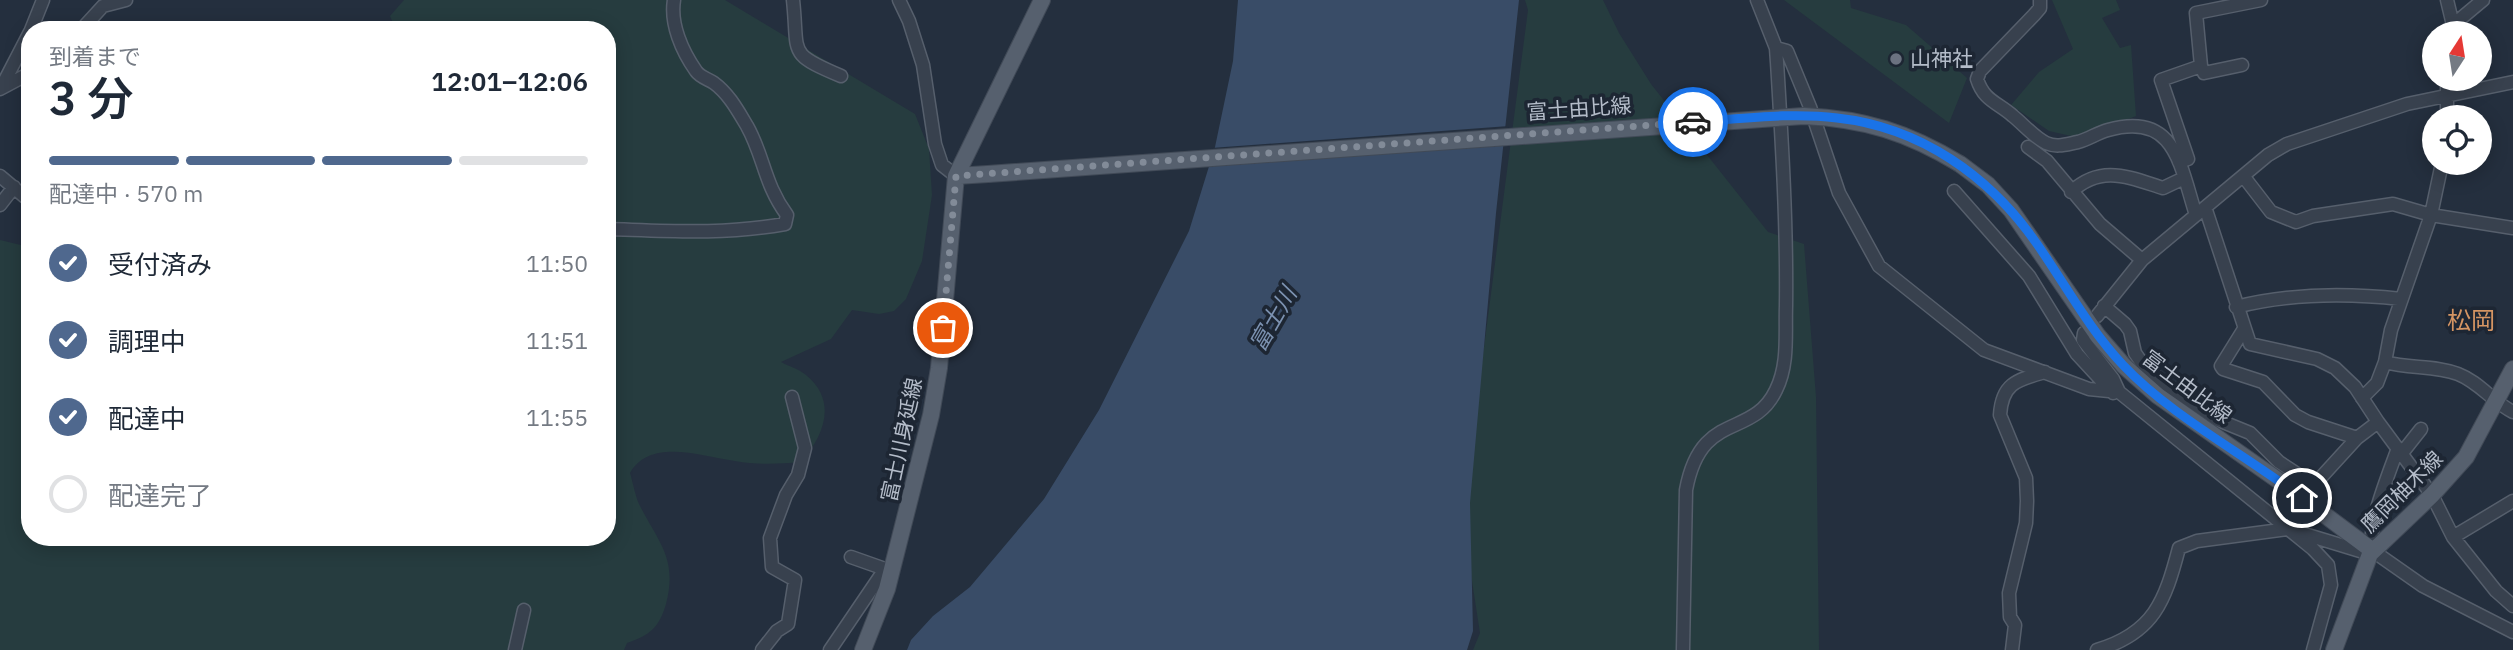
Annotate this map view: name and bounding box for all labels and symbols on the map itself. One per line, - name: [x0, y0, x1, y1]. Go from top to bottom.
- north arrow: [2422, 21, 2492, 91]
- place label: 山神社: [1910, 44, 1973, 72]
- marker: 山神社: [1888, 51, 1904, 67]
- courier: [1658, 87, 1728, 157]
- street label: 富士由比線: [1526, 90, 1632, 126]
- water label: 富士川: [1242, 279, 1304, 356]
- pin: [913, 298, 973, 358]
- district label: 松岡: [2447, 304, 2495, 336]
- street label: 富士由比線: [2137, 343, 2238, 429]
- street label: 富士川身延線: [874, 375, 928, 504]
- street label: 鷹岡柚木線: [2354, 444, 2448, 538]
- pin: [2272, 468, 2332, 528]

